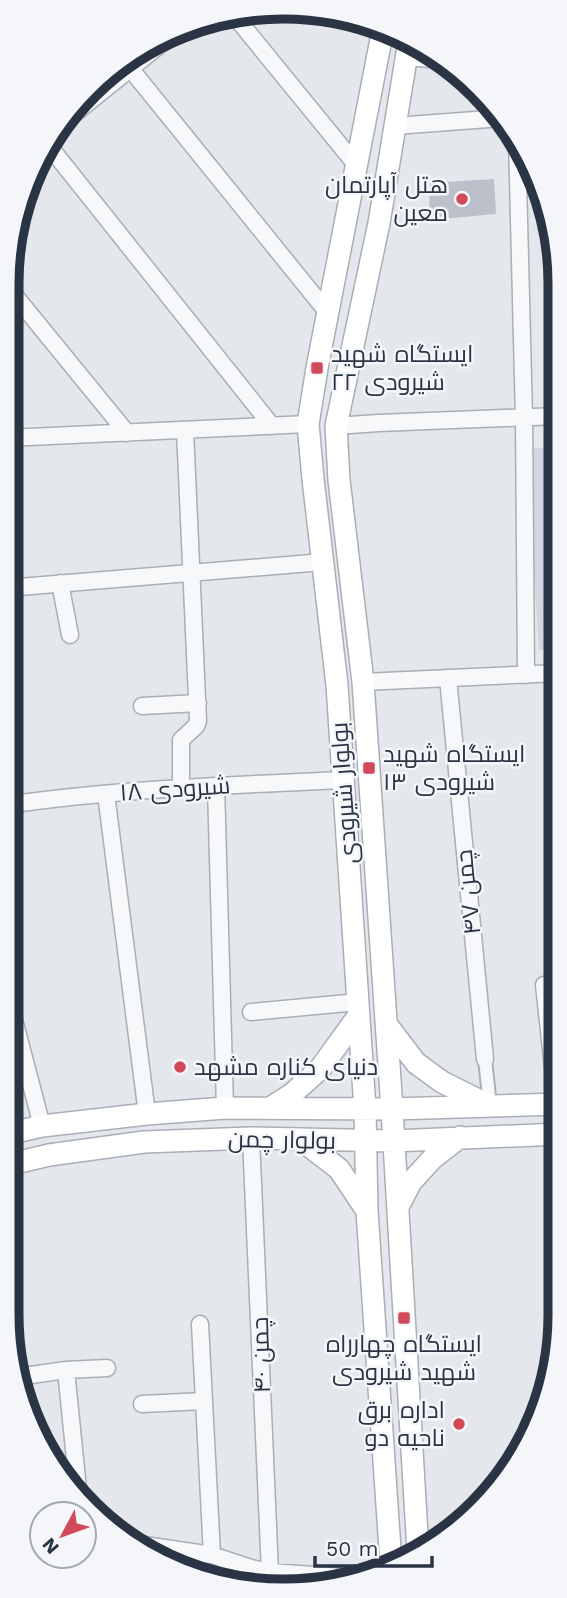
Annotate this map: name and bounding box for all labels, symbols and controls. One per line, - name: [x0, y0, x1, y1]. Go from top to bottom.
- place label: هتل آپارتمان معین: [325, 171, 448, 227]
- marker: هتل آپارتمان معین: [454, 191, 470, 207]
- place label: ایستگاه شهید شیرودی ۲۲: [331, 340, 473, 396]
- marker: ایستگاه شهید شیرودی ۲۲: [309, 360, 325, 376]
- street label: بولوار شیرودی: [325, 721, 363, 865]
- place label: ایستگاه شهید شیرودی ۱۳: [383, 740, 525, 796]
- marker: ایستگاه شهید شیرودی ۱۳: [361, 760, 377, 776]
- street label: شیرودی ۱۸: [119, 771, 231, 807]
- street label: چمن ۴۷: [450, 848, 488, 936]
- place label: دنیای کناره مشهد: [194, 1053, 378, 1081]
- marker: دنیای کناره مشهد: [172, 1059, 188, 1075]
- street label: بولوار چمن: [228, 1125, 336, 1157]
- marker: ایستگاه چهارراه شهید شیرودی: [396, 1310, 412, 1326]
- street label: چمن ۴۰: [246, 1316, 278, 1394]
- place label: ایستگاه چهارراه شهید شیرودی: [326, 1330, 482, 1386]
- place label: اداره برق ناحیه دو: [358, 1396, 445, 1452]
- marker: اداره برق ناحیه دو: [451, 1416, 467, 1432]
- north arrow: [28, 1500, 98, 1570]
- scale bar: [315, 1524, 432, 1568]
- text: N: [37, 1533, 64, 1559]
- text: 50 m: [326, 1536, 378, 1561]

